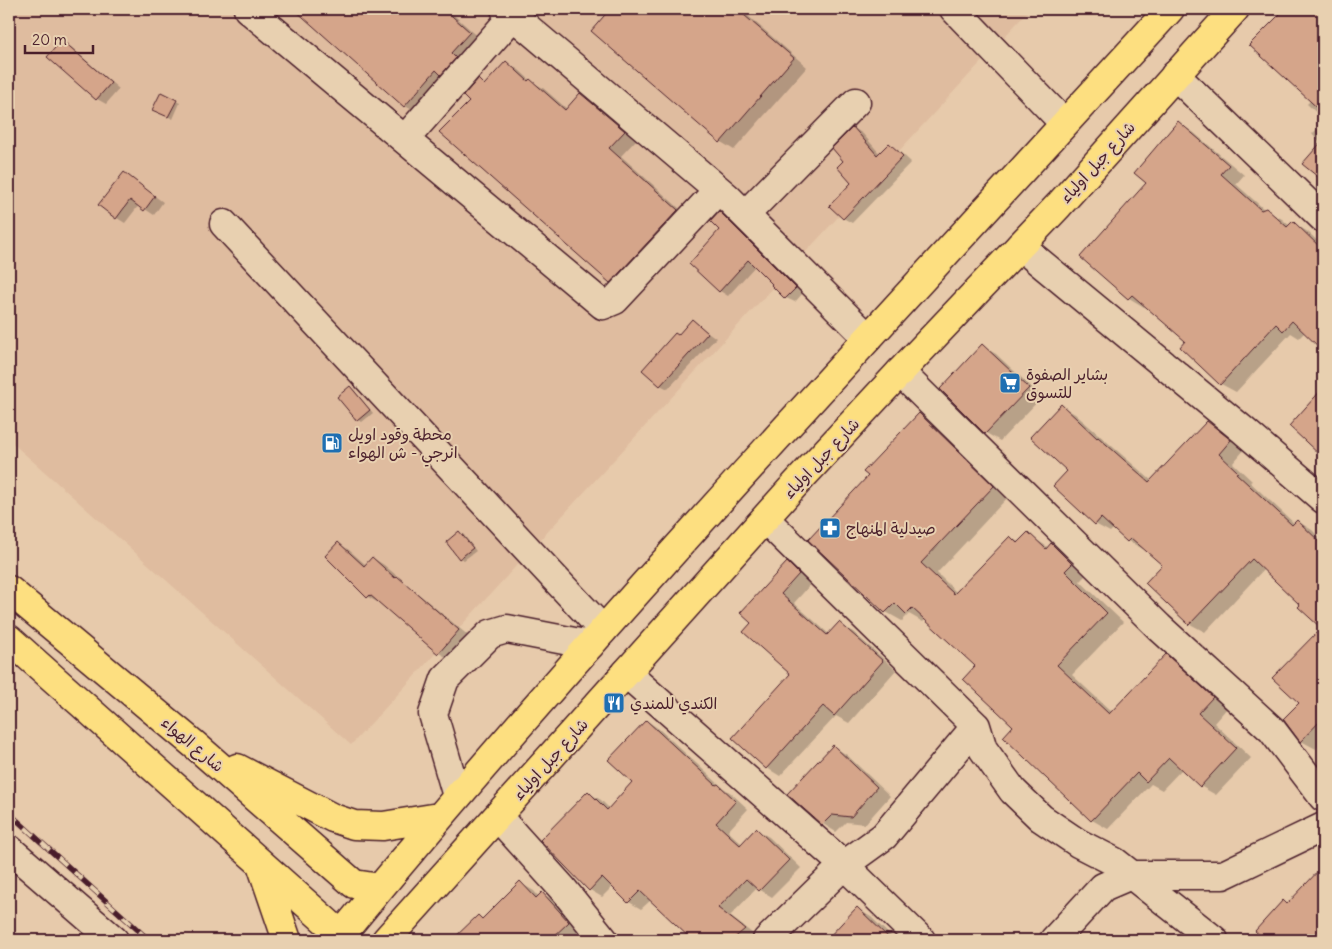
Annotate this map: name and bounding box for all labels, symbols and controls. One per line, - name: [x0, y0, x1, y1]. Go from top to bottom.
- scale bar: [25, 22, 92, 54]
- text: 20 m: [32, 30, 67, 49]
- street label: شارع جبل اولياء: [1055, 117, 1140, 208]
- place label: بشاير الصفوة للتسوق: [1026, 364, 1108, 403]
- supermarket icon: بشاير الصفوة للتسوق: [998, 371, 1022, 395]
- street label: شارع جبل اولياء: [779, 413, 865, 504]
- place label: محطة وقود اويل انرجي - ش الهواء: [348, 424, 458, 467]
- fuel station icon: محطة وقود اويل انرجي - ش الهواء: [320, 431, 344, 455]
- pharmacy icon: صيدلية المنهاج: [818, 516, 842, 540]
- place label: صيدلية المنهاج: [846, 518, 936, 539]
- restaurant icon: الكندي للمندي: [602, 691, 626, 715]
- place label: الكندي للمندي: [630, 693, 717, 715]
- street label: شارع الهواء: [156, 712, 228, 777]
- street label: شارع جبل اولياء: [508, 714, 593, 805]

